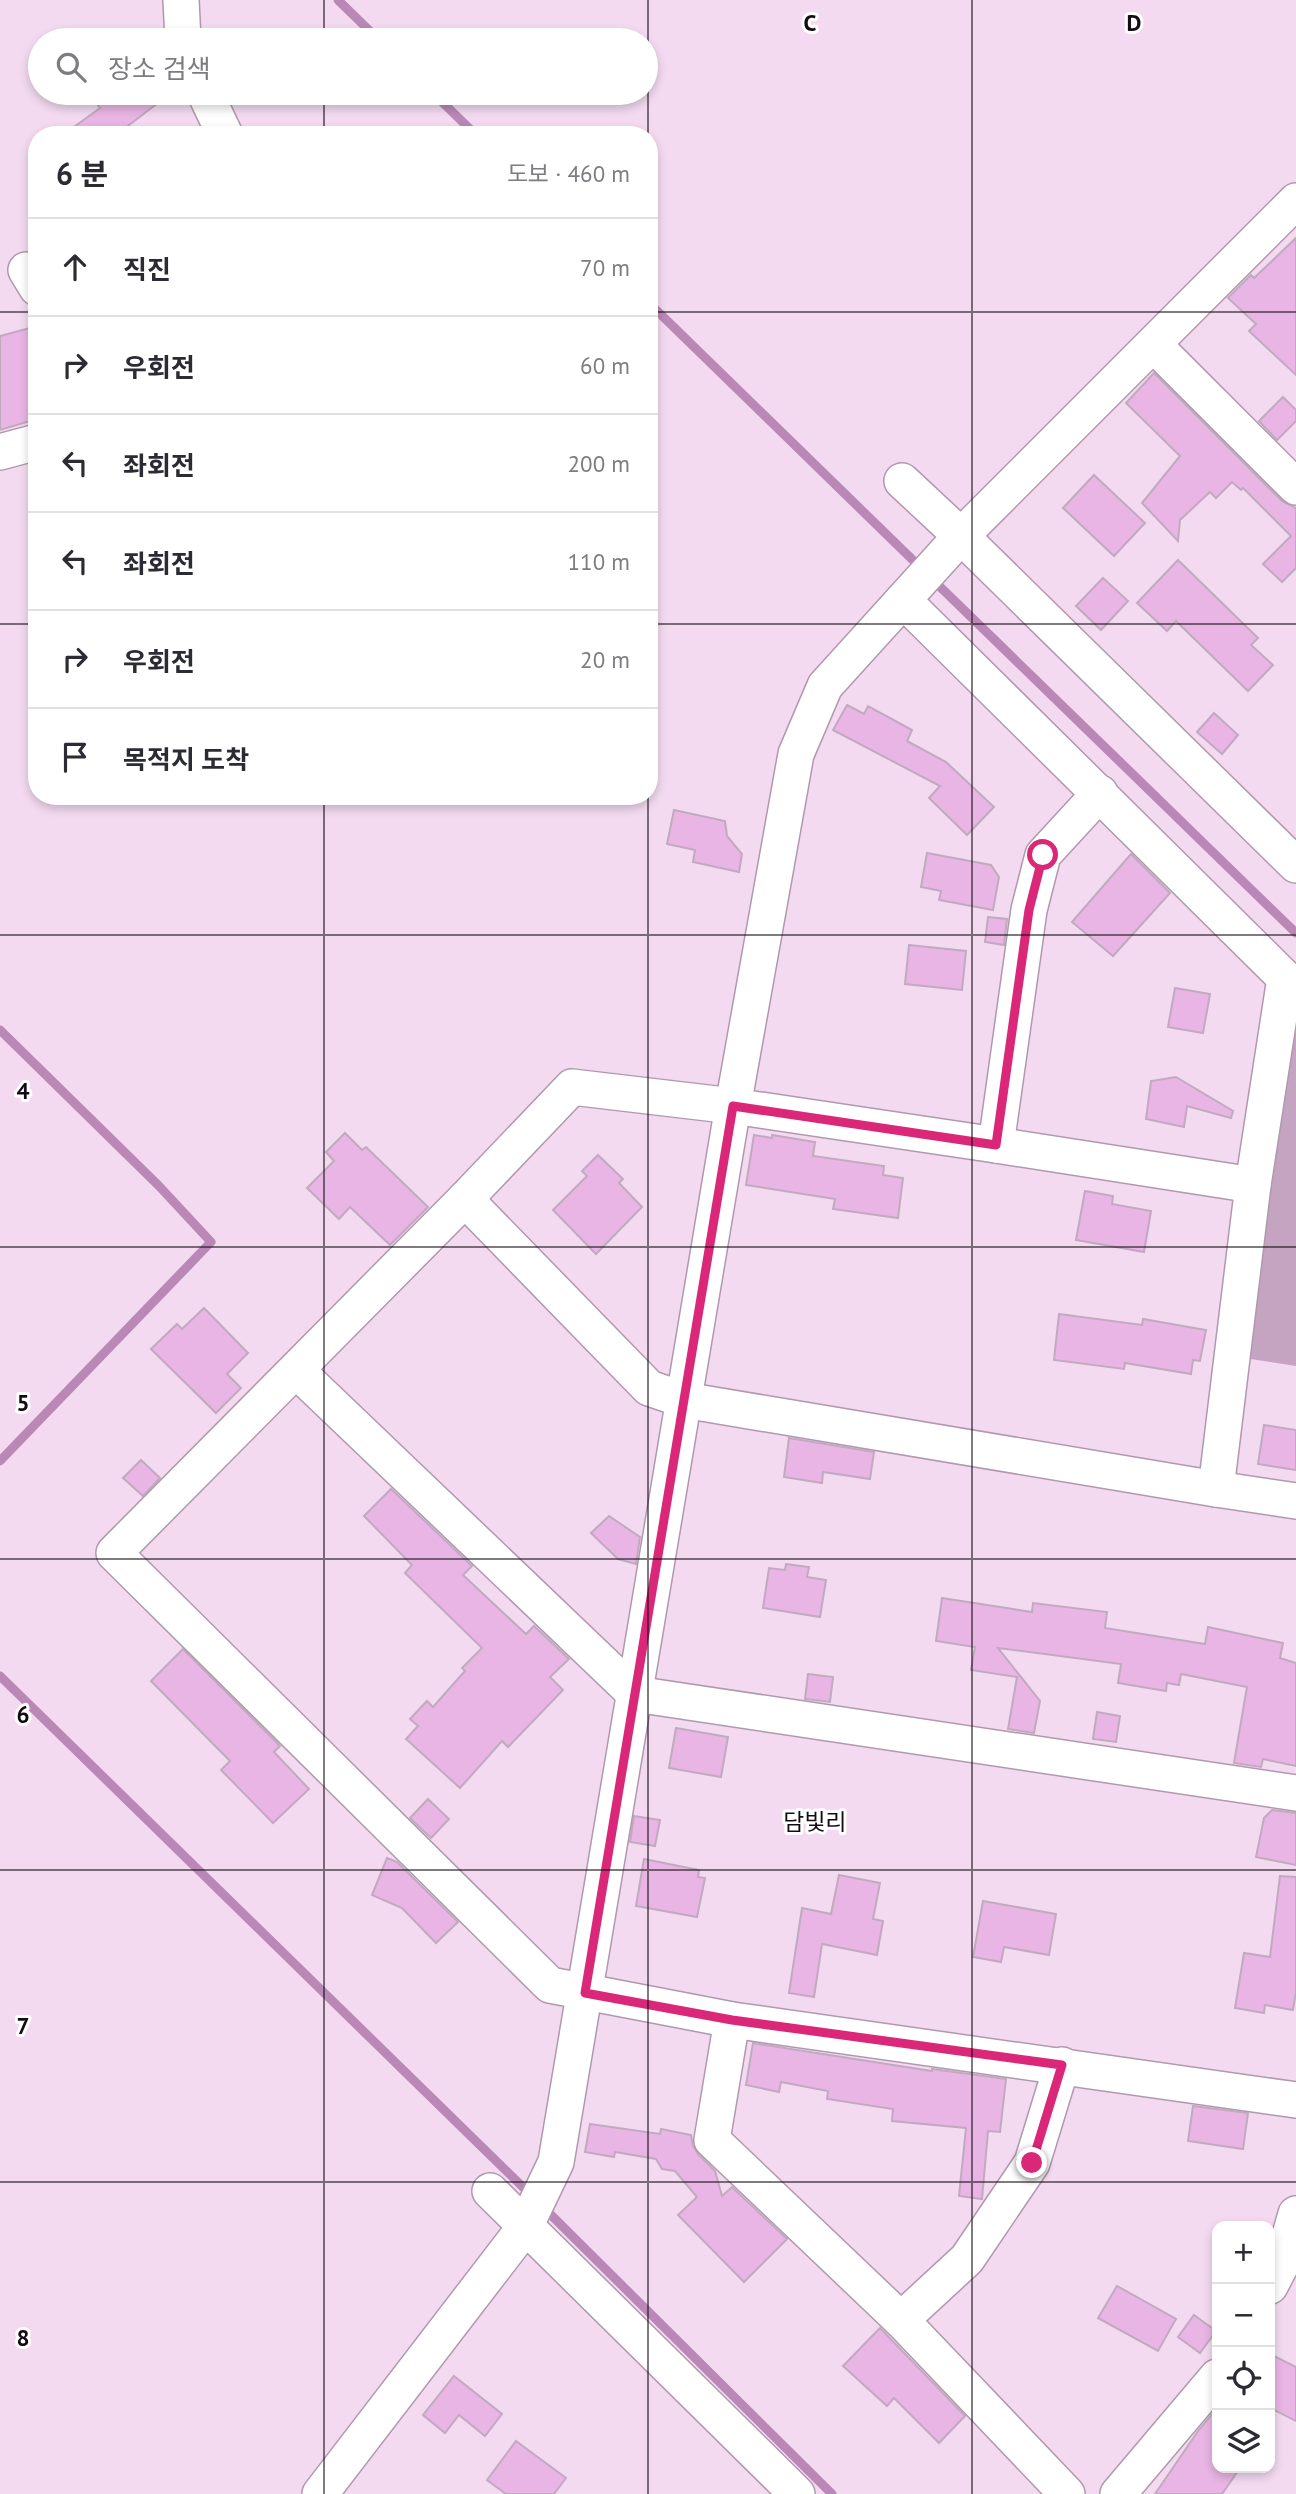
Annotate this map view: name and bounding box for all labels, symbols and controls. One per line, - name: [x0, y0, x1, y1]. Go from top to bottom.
- text: C: [804, 8, 817, 37]
- text: D: [1127, 8, 1141, 37]
- search box: [28, 28, 658, 105]
- icon: search: [52, 48, 90, 86]
- text: 장소 검색: [108, 52, 211, 85]
- text: 6 분: [56, 154, 108, 193]
- text: 도보 · 460 m: [507, 159, 630, 188]
- icon: ahead: [56, 248, 94, 286]
- text: 직진: [123, 253, 171, 286]
- text: 70 m: [580, 253, 630, 282]
- icon: right: [56, 346, 94, 384]
- text: 우회전: [123, 351, 195, 384]
- text: 60 m: [580, 351, 630, 380]
- icon: left: [56, 444, 94, 482]
- text: 좌회전: [123, 449, 195, 482]
- text: 200 m: [568, 449, 630, 478]
- icon: left: [56, 542, 94, 580]
- text: 좌회전: [123, 547, 195, 580]
- text: 110 m: [568, 547, 630, 576]
- icon: right: [56, 640, 94, 678]
- text: 우회전: [123, 645, 195, 678]
- text: 20 m: [580, 645, 630, 674]
- icon: arrive: [56, 738, 94, 776]
- text: 목적지 도착: [123, 743, 249, 776]
- route start: [1027, 839, 1058, 870]
- text: 4: [16, 1076, 30, 1105]
- text: 5: [16, 1388, 30, 1417]
- text: 6: [16, 1700, 30, 1729]
- district label: 담빛리: [783, 1807, 847, 1836]
- text: 7: [16, 2011, 30, 2040]
- route end: [1016, 2147, 1047, 2178]
- map controls: [1212, 2221, 1275, 2473]
- button: +: [1212, 2221, 1275, 2284]
- button: −: [1212, 2284, 1275, 2347]
- text: 8: [16, 2323, 30, 2352]
- button: locate: [1212, 2347, 1275, 2410]
- button: layers: [1212, 2410, 1275, 2473]

